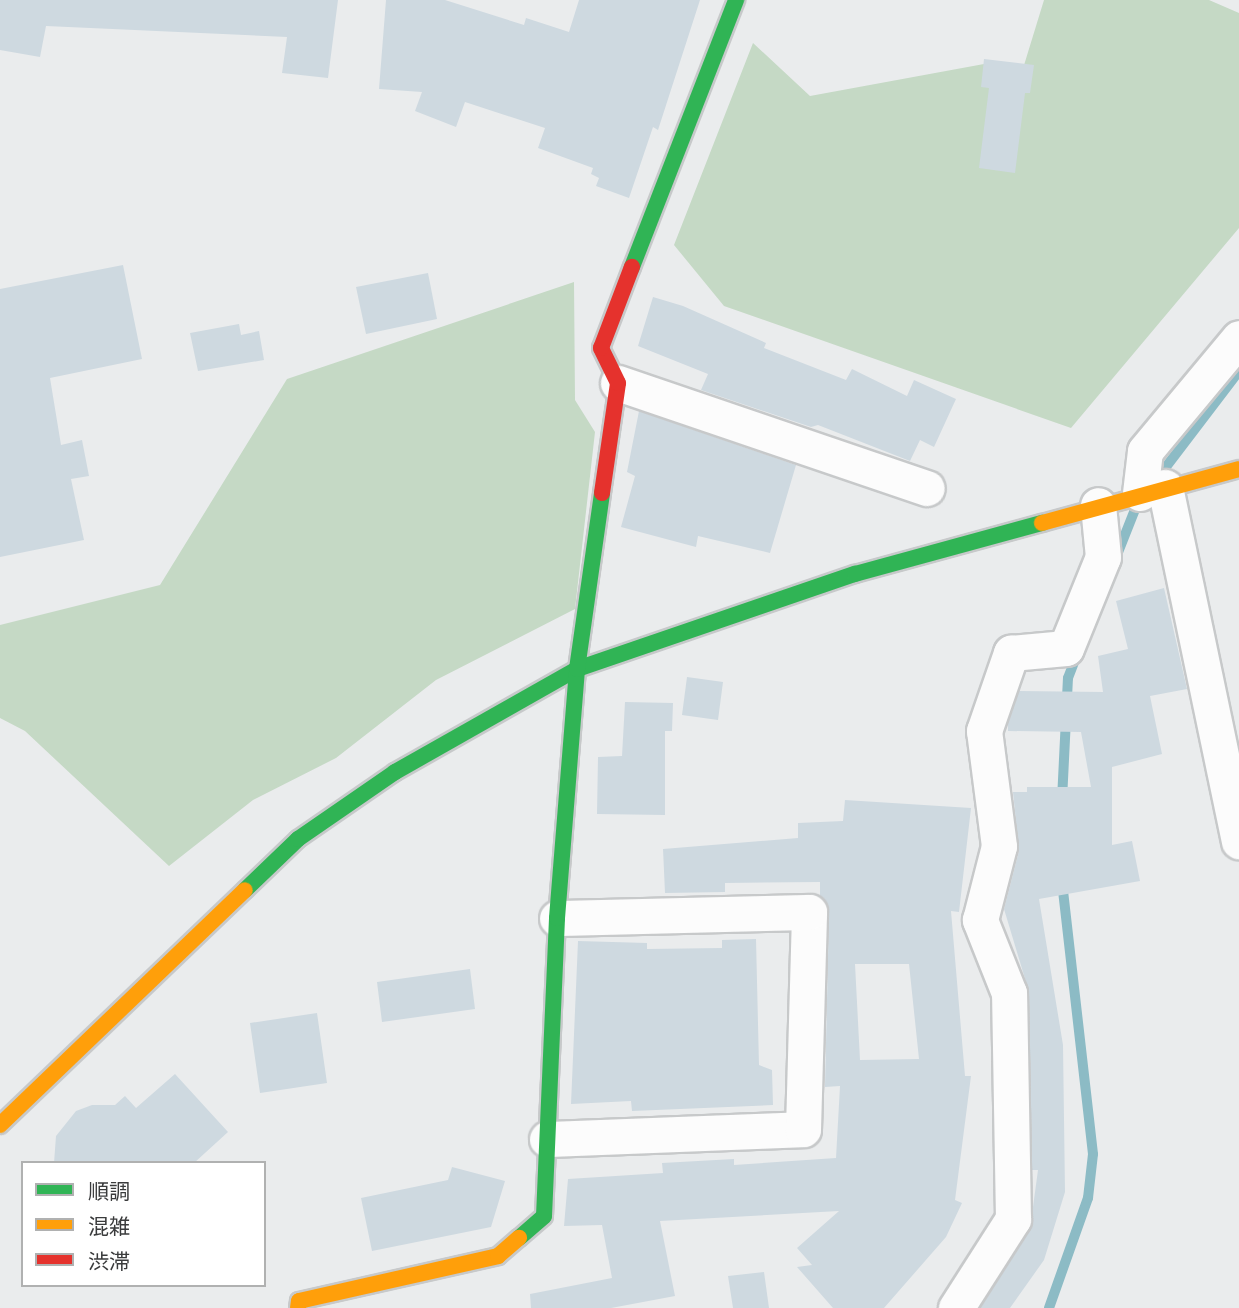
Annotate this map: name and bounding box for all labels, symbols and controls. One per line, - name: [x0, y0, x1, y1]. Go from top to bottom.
- legend: [21, 1161, 266, 1287]
- text: 順調: [88, 1178, 130, 1205]
- text: 混雑: [88, 1213, 130, 1240]
- text: 渋滞: [88, 1248, 130, 1275]

